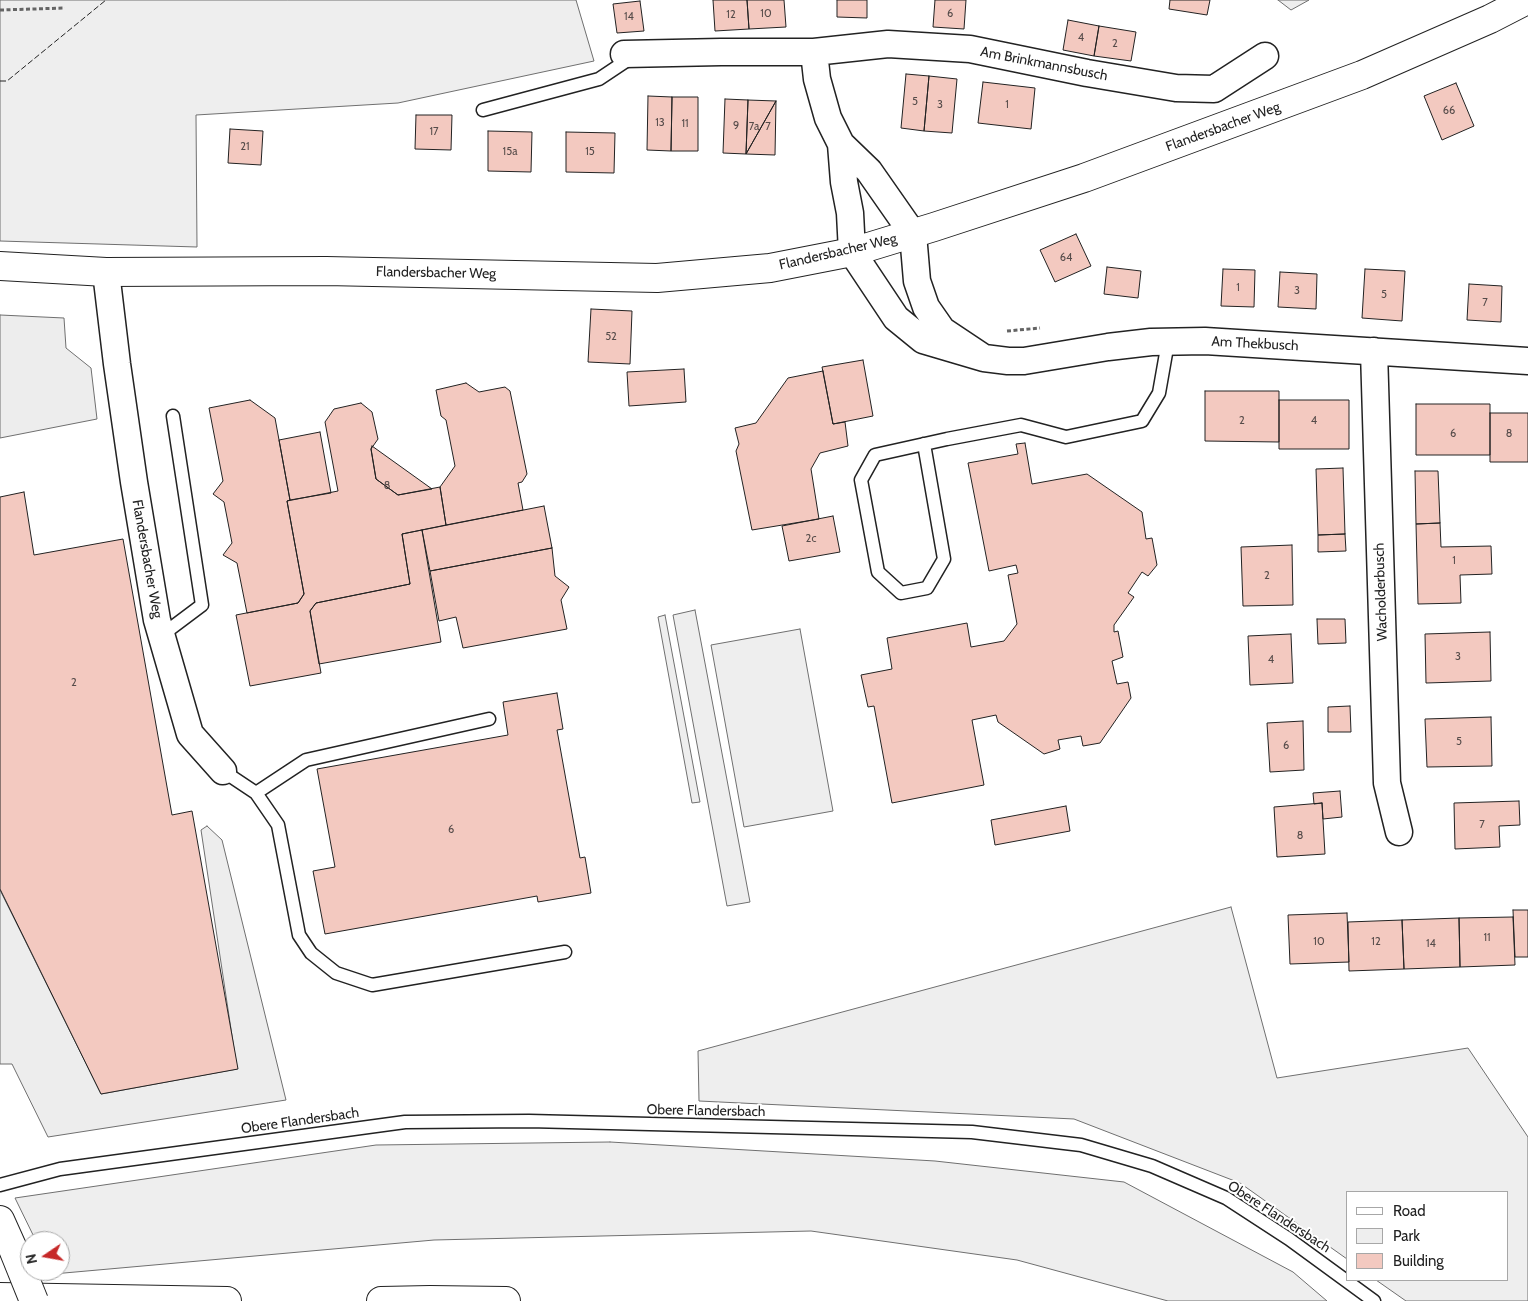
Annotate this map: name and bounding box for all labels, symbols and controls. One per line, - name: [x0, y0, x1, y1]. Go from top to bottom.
- house number: 10: [760, 7, 772, 21]
- house number: 6: [947, 7, 953, 21]
- house number: 12: [726, 8, 736, 22]
- house number: 14: [624, 10, 634, 24]
- house number: 4: [1078, 31, 1084, 45]
- house number: 2: [1112, 37, 1118, 51]
- street label: Am Brinkmannsbusch: [979, 43, 1109, 85]
- house number: 5: [912, 95, 918, 109]
- house number: 3: [937, 98, 943, 112]
- house number: 1: [1005, 98, 1009, 112]
- street label: Flandersbacher Weg: [1164, 99, 1282, 155]
- house number: 66: [1443, 104, 1455, 118]
- house number: 13: [655, 116, 665, 130]
- house number: 11: [681, 117, 689, 131]
- house number: 9: [733, 119, 739, 133]
- house number: 7a: [749, 120, 759, 134]
- house number: 7: [765, 120, 771, 134]
- house number: 17: [429, 125, 439, 139]
- house number: 21: [240, 140, 250, 154]
- house number: 15a: [503, 145, 517, 159]
- house number: 15: [585, 145, 595, 159]
- street label: Flandersbacher Weg: [777, 230, 899, 274]
- house number: 64: [1060, 251, 1072, 265]
- street label: Flandersbacher Weg: [376, 264, 496, 282]
- house number: 1: [1236, 281, 1240, 295]
- house number: 3: [1294, 284, 1300, 298]
- house number: 5: [1381, 288, 1387, 302]
- house number: 7: [1482, 296, 1488, 310]
- house number: 52: [605, 330, 617, 344]
- street label: Am Thekbusch: [1211, 333, 1299, 355]
- house number: 2: [1239, 414, 1245, 428]
- house number: 4: [1311, 414, 1317, 428]
- house number: 6: [1450, 427, 1456, 441]
- house number: 8: [1506, 427, 1512, 441]
- house number: 8: [384, 479, 390, 493]
- street label: Flandersbacher Weg: [128, 498, 166, 620]
- house number: 2c: [806, 532, 816, 546]
- street label: Wacholderbusch: [1371, 542, 1391, 642]
- house number: 1: [1452, 554, 1456, 568]
- house number: 2: [1264, 569, 1270, 583]
- house number: 3: [1455, 650, 1461, 664]
- house number: 4: [1268, 653, 1274, 667]
- house number: 2: [71, 676, 77, 690]
- house number: 5: [1456, 735, 1462, 749]
- house number: 6: [1283, 739, 1289, 753]
- house number: 7: [1479, 818, 1485, 832]
- house number: 6: [448, 823, 454, 837]
- house number: 8: [1297, 829, 1303, 843]
- house number: 11: [1483, 931, 1491, 945]
- house number: 10: [1313, 935, 1325, 949]
- house number: 12: [1371, 935, 1381, 949]
- house number: 14: [1426, 937, 1436, 951]
- street label: Obere Flandersbach: [646, 1102, 766, 1120]
- street label: Obere Flandersbach: [240, 1104, 360, 1138]
- street label: Obere Flandersbach: [1225, 1178, 1333, 1256]
- legend: [1346, 1191, 1508, 1281]
- text: Road: [1393, 1202, 1426, 1220]
- text: Park: [1393, 1227, 1420, 1245]
- north arrow: [20, 1231, 70, 1281]
- text: N: [21, 1252, 41, 1266]
- text: Building: [1393, 1252, 1444, 1270]

